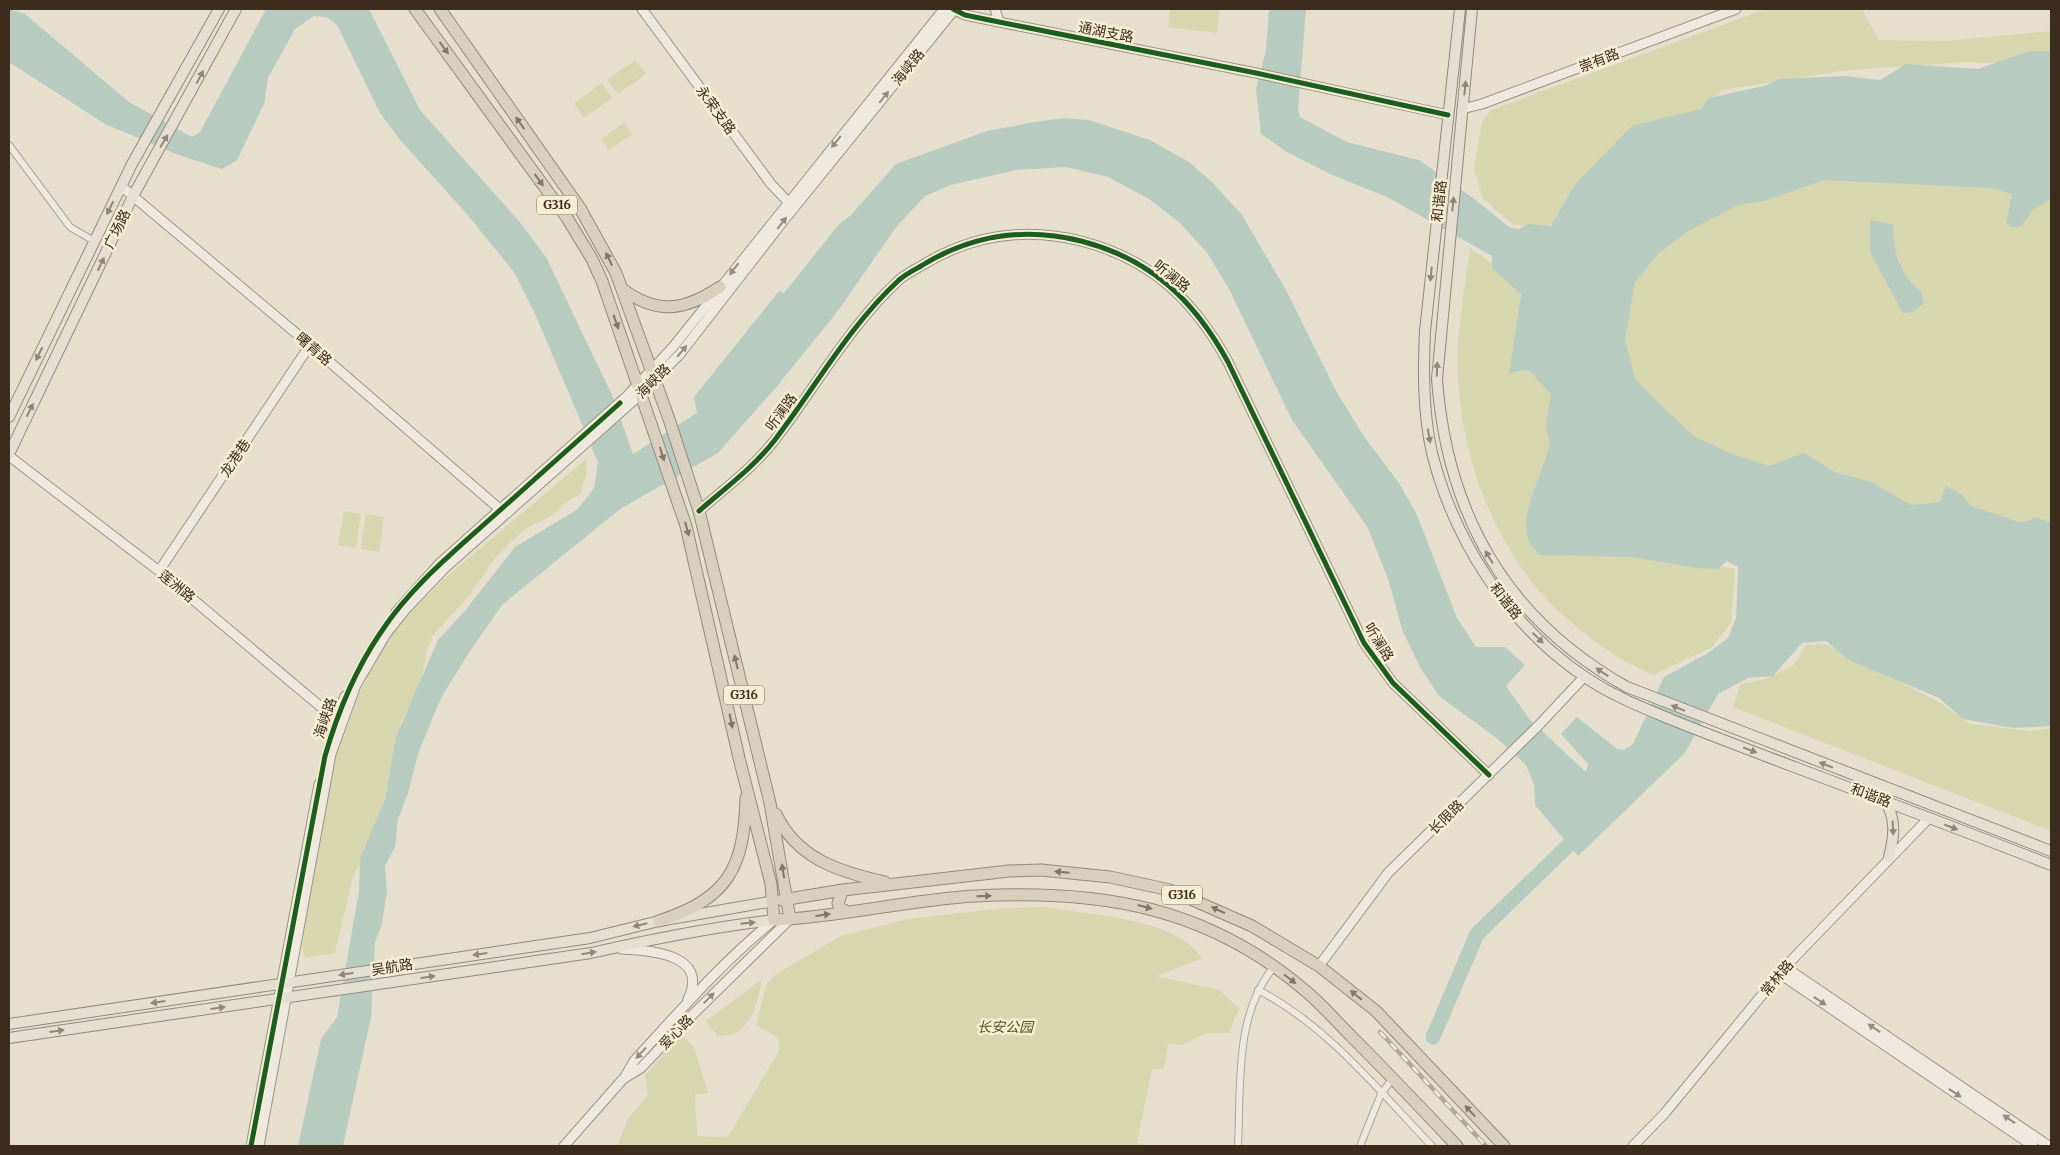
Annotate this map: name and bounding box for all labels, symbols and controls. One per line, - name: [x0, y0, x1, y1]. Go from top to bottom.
- street label: 通湖支路: [1077, 18, 1135, 46]
- one-way arrow: [438, 41, 449, 54]
- street label: 崇有路: [1576, 44, 1622, 76]
- street label: 海峡路: [888, 45, 928, 89]
- one-way arrow: [196, 69, 204, 84]
- one-way arrow: [1461, 80, 1469, 96]
- street label: 永荣支路: [692, 82, 740, 138]
- one-way arrow: [879, 90, 890, 103]
- one-way arrow: [515, 116, 525, 130]
- one-way arrow: [159, 135, 168, 148]
- one-way arrow: [830, 135, 841, 148]
- one-way arrow: [534, 173, 544, 187]
- street label: 和谐路: [1428, 179, 1450, 223]
- one-way arrow: [1449, 195, 1457, 211]
- road number: G316: [537, 196, 577, 214]
- one-way arrow: [106, 201, 114, 215]
- street label: 广场路: [100, 206, 134, 252]
- one-way arrow: [776, 217, 787, 230]
- one-way arrow: [605, 252, 613, 266]
- one-way arrow: [96, 256, 105, 271]
- street label: 听澜路: [1150, 256, 1194, 296]
- one-way arrow: [729, 262, 740, 275]
- one-way arrow: [1427, 267, 1435, 283]
- one-way arrow: [613, 314, 620, 329]
- street label: 曙青路: [292, 328, 336, 370]
- one-way arrow: [677, 345, 688, 358]
- one-way arrow: [35, 347, 43, 361]
- street label: 海峡路: [632, 360, 674, 402]
- one-way arrow: [1434, 361, 1442, 377]
- street label: 听澜路: [761, 390, 801, 434]
- one-way arrow: [26, 403, 34, 417]
- one-way arrow: [1426, 429, 1434, 445]
- street label: 龙港巷: [216, 436, 254, 480]
- one-way arrow: [659, 447, 667, 462]
- one-way arrow: [683, 521, 691, 536]
- one-way arrow: [1485, 551, 1494, 564]
- street label: 莲洲路: [155, 566, 199, 606]
- street label: 和谐路: [1486, 579, 1526, 623]
- street label: 听澜路: [1360, 619, 1398, 665]
- one-way arrow: [1532, 631, 1544, 643]
- one-way arrow: [732, 654, 740, 669]
- one-way arrow: [1595, 667, 1609, 677]
- road number: G316: [724, 686, 764, 704]
- street label: 海峡路: [310, 695, 340, 741]
- one-way arrow: [1671, 704, 1686, 711]
- one-way arrow: [727, 714, 735, 729]
- one-way arrow: [1743, 746, 1758, 754]
- one-way arrow: [1818, 761, 1833, 769]
- street label: 和谐路: [1848, 779, 1894, 811]
- street label: 长限路: [1425, 796, 1467, 838]
- one-way arrow: [1889, 820, 1897, 836]
- one-way arrow: [1944, 823, 1958, 831]
- one-way arrow: [778, 863, 786, 879]
- one-way arrow: [1053, 868, 1069, 876]
- road number: G316: [1162, 886, 1202, 904]
- one-way arrow: [976, 892, 992, 900]
- one-way arrow: [1138, 904, 1153, 912]
- one-way arrow: [1211, 906, 1226, 914]
- one-way arrow: [815, 911, 831, 919]
- one-way arrow: [741, 919, 757, 927]
- one-way arrow: [632, 921, 647, 929]
- one-way arrow: [581, 948, 597, 956]
- one-way arrow: [472, 950, 488, 958]
- street label: 吴航路: [370, 955, 414, 979]
- street label: 常林路: [1757, 956, 1797, 1000]
- one-way arrow: [337, 971, 353, 979]
- one-way arrow: [420, 973, 436, 981]
- one-way arrow: [1283, 974, 1297, 984]
- one-way arrow: [1351, 989, 1363, 1001]
- one-way arrow: [703, 992, 715, 1004]
- one-way arrow: [1814, 996, 1827, 1006]
- one-way arrow: [149, 999, 165, 1007]
- one-way arrow: [210, 1004, 226, 1012]
- street label: 爱心路: [655, 1011, 697, 1053]
- park label: 长安公园: [977, 1018, 1035, 1036]
- one-way arrow: [1868, 1023, 1881, 1033]
- one-way arrow: [49, 1027, 65, 1035]
- one-way arrow: [635, 1047, 647, 1059]
- one-way arrow: [1948, 1088, 1961, 1098]
- one-way arrow: [1464, 1105, 1476, 1117]
- one-way arrow: [2002, 1114, 2016, 1124]

